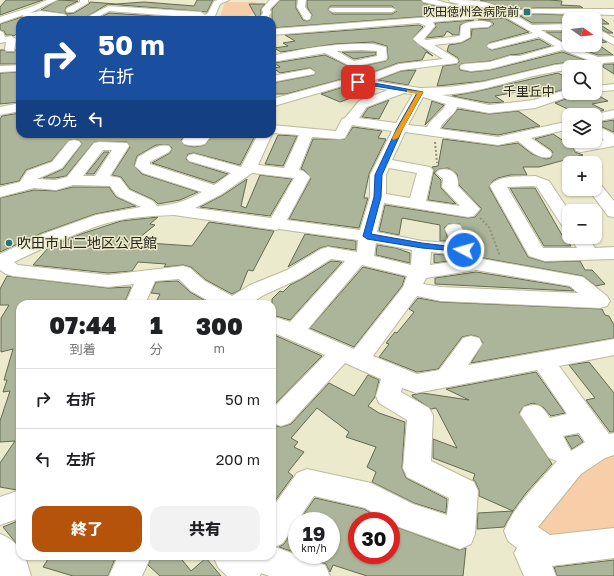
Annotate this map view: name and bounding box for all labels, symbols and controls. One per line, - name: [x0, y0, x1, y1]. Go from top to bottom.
- place label: 吹田徳州会病院前: [423, 4, 519, 19]
- marker: 吹田徳州会病院前: [522, 7, 532, 17]
- north arrow: [562, 12, 602, 52]
- map controls: [562, 12, 602, 244]
- text: 50 m: [98, 28, 165, 61]
- icon: right: [32, 32, 84, 84]
- button: search: [562, 60, 602, 100]
- text: 右折: [98, 65, 134, 87]
- pin: [341, 65, 375, 99]
- icon: arrive: [347, 71, 369, 93]
- district label: 千里丘中: [503, 83, 555, 99]
- icon: left: [85, 108, 107, 130]
- button: layers: [562, 108, 602, 148]
- text: その先: [32, 111, 77, 129]
- button: +: [562, 156, 602, 196]
- button: −: [562, 204, 602, 244]
- position arrow: [443, 229, 485, 271]
- place label: 吹田市山二地区公民館: [17, 234, 157, 251]
- marker: 吹田市山二地区公民館: [4, 238, 14, 248]
- text: 07:44: [49, 310, 117, 339]
- text: 1: [150, 310, 163, 339]
- text: 300: [196, 311, 243, 340]
- text: m: [214, 340, 225, 356]
- text: 到着: [70, 341, 96, 357]
- text: 分: [150, 341, 163, 357]
- icon: right: [32, 388, 54, 410]
- text: 右折: [66, 390, 96, 408]
- text: 50 m: [225, 390, 260, 408]
- icon: left: [32, 448, 54, 470]
- text: 左折: [66, 450, 96, 468]
- text: 200 m: [216, 450, 260, 468]
- button: 終了: [32, 506, 142, 552]
- button: 共有: [150, 506, 260, 552]
- speed limit sign: 30: [348, 512, 400, 564]
- text: 19: [302, 521, 325, 545]
- text: km/h: [301, 542, 327, 554]

